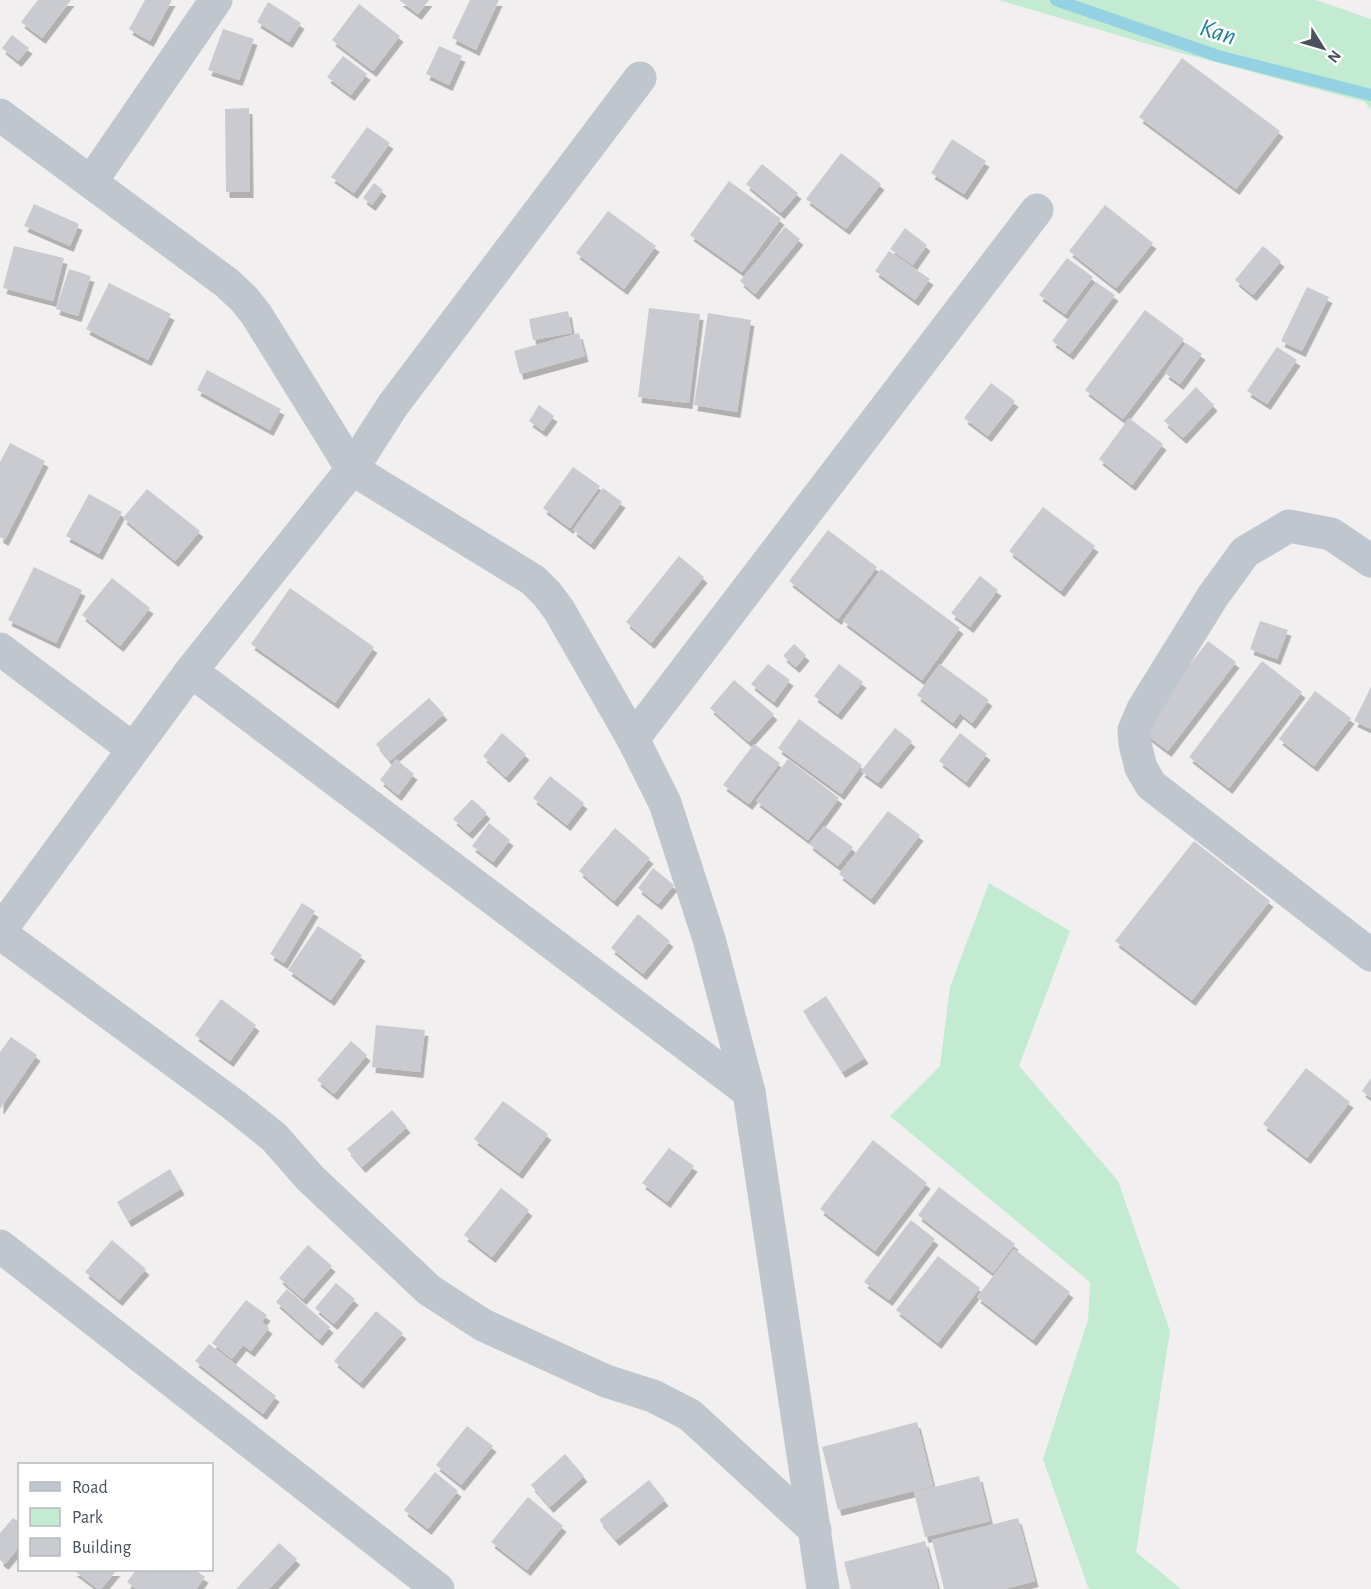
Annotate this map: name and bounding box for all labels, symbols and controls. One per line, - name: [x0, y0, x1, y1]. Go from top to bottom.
- water label: Kan: [1197, 14, 1239, 50]
- north arrow: [1293, 18, 1353, 78]
- text: N: [1324, 47, 1344, 66]
- legend: [18, 1463, 213, 1571]
- text: Road: [72, 1479, 108, 1497]
- text: Park: [72, 1509, 104, 1527]
- text: Building: [72, 1539, 132, 1557]

